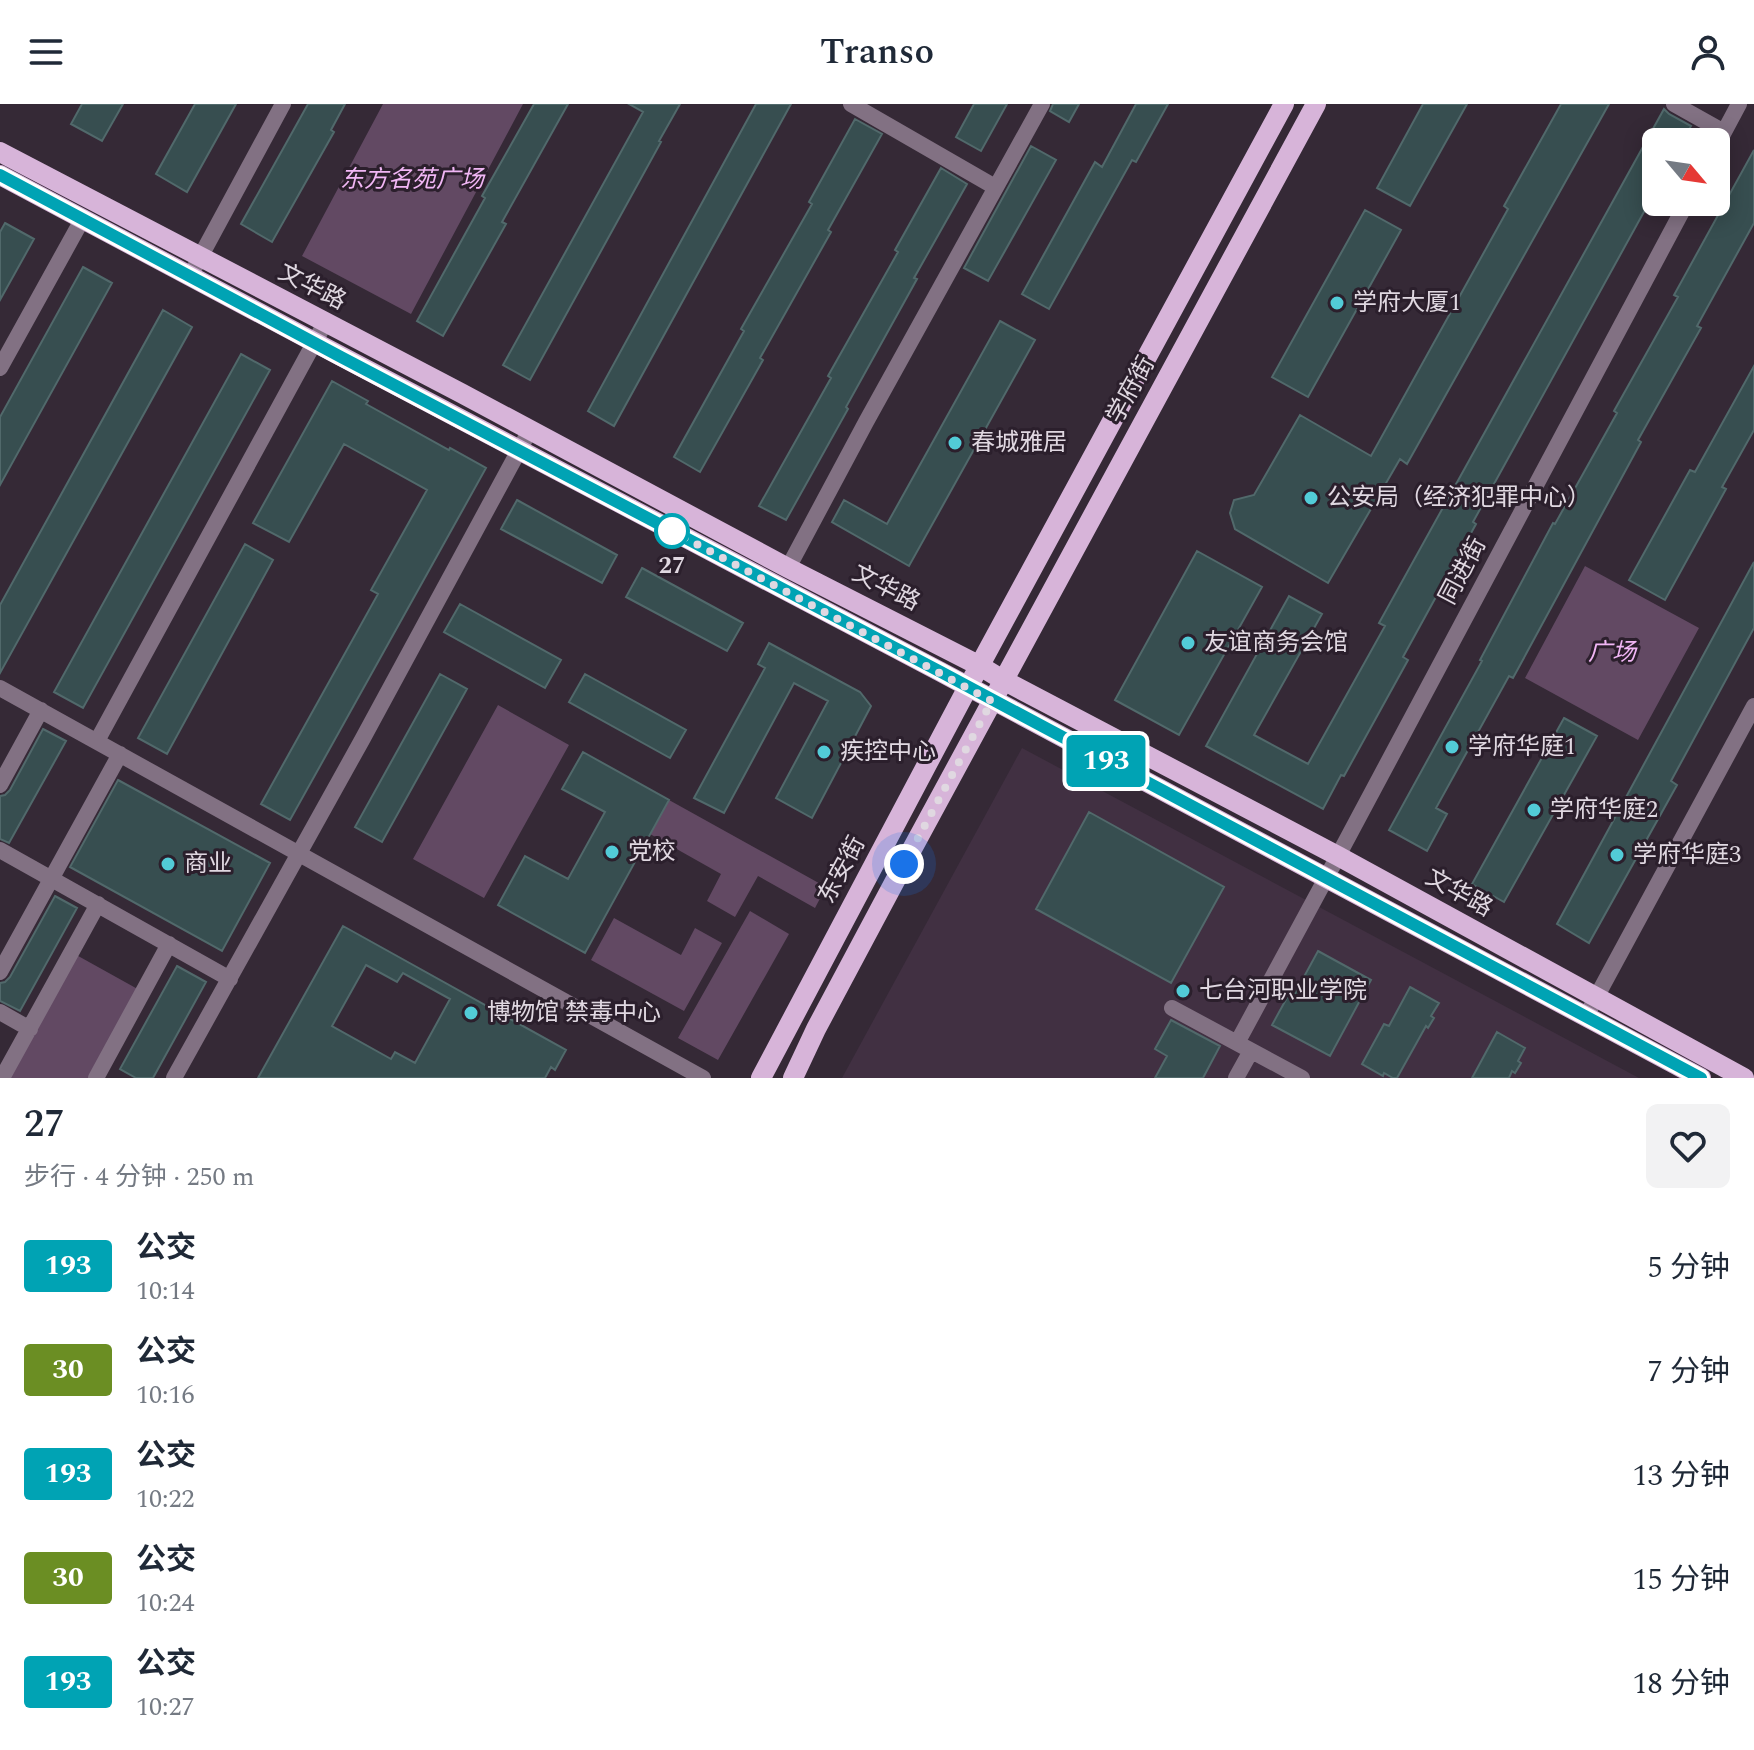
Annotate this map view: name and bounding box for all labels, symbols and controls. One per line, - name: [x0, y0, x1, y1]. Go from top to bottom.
- text: Transo: [820, 25, 934, 80]
- icon: menu: [24, 30, 68, 74]
- icon: person: [1686, 30, 1730, 74]
- north arrow: [1642, 128, 1730, 216]
- map controls: [1642, 128, 1730, 216]
- park label: 东方名苑广场: [340, 162, 486, 198]
- street label: 文华路: [272, 255, 352, 319]
- place label: 学府大厦1: [1353, 285, 1461, 321]
- marker: 学府大厦1: [1328, 294, 1346, 312]
- street label: 学府街: [1098, 350, 1164, 430]
- place label: 春城雅居: [971, 425, 1067, 461]
- marker: 春城雅居: [946, 434, 964, 452]
- place label: 公安局（经济犯罪中心）: [1327, 480, 1591, 516]
- marker: 公安局（经济犯罪中心）: [1302, 489, 1320, 507]
- marker: 27: [655, 514, 689, 548]
- street label: 同进街: [1430, 531, 1496, 611]
- place label: 27: [659, 548, 685, 584]
- street label: 文华路: [846, 556, 926, 620]
- place label: 友谊商务会馆: [1204, 625, 1348, 661]
- marker: 友谊商务会馆: [1179, 634, 1197, 652]
- park label: 广场: [1588, 635, 1638, 671]
- place label: 学府华庭1: [1468, 729, 1576, 765]
- place label: 疾控中心: [840, 734, 936, 770]
- line badge: 193: [1060, 735, 1152, 787]
- marker: 学府华庭1: [1443, 738, 1461, 756]
- text: 193: [1082, 739, 1130, 782]
- marker: 疾控中心: [815, 743, 833, 761]
- place label: 学府华庭2: [1550, 792, 1658, 828]
- marker: 学府华庭2: [1525, 801, 1543, 819]
- street label: 东安街: [809, 830, 875, 910]
- place label: 党校: [628, 834, 676, 870]
- place label: 学府华庭3: [1633, 837, 1741, 873]
- marker: 党校: [603, 843, 621, 861]
- your location: [884, 844, 924, 884]
- place label: 商业: [184, 846, 232, 882]
- marker: 学府华庭3: [1608, 846, 1626, 864]
- marker: 商业: [159, 855, 177, 873]
- street label: 文华路: [1419, 860, 1499, 926]
- place label: 七台河职业学院: [1199, 973, 1367, 1009]
- marker: 七台河职业学院: [1174, 982, 1192, 1000]
- place label: 博物馆 禁毒中心: [487, 995, 661, 1031]
- marker: 博物馆 禁毒中心: [462, 1004, 480, 1022]
- text: 27: [24, 1096, 65, 1154]
- button: heart: [1646, 1104, 1730, 1188]
- text: 步行 · 4 分钟 · 250 m: [24, 1157, 254, 1197]
- text: 公交: [136, 1225, 196, 1271]
- text: 193: [44, 1244, 92, 1287]
- text: 5 分钟: [1648, 1245, 1730, 1291]
- text: 10:14: [136, 1271, 195, 1311]
- text: 公交: [136, 1329, 196, 1375]
- text: 30: [52, 1348, 84, 1391]
- text: 7 分钟: [1648, 1349, 1730, 1395]
- text: 10:16: [136, 1375, 195, 1415]
- text: 公交: [136, 1433, 196, 1479]
- text: 193: [44, 1452, 92, 1495]
- text: 13 分钟: [1633, 1453, 1730, 1499]
- text: 10:22: [136, 1479, 195, 1519]
- text: 公交: [136, 1537, 196, 1583]
- text: 30: [52, 1556, 84, 1599]
- text: 15 分钟: [1633, 1557, 1730, 1603]
- text: 10:24: [136, 1583, 195, 1623]
- text: 公交: [136, 1641, 196, 1687]
- text: 193: [44, 1660, 92, 1703]
- text: 18 分钟: [1633, 1661, 1730, 1707]
- text: 10:27: [136, 1687, 195, 1727]

